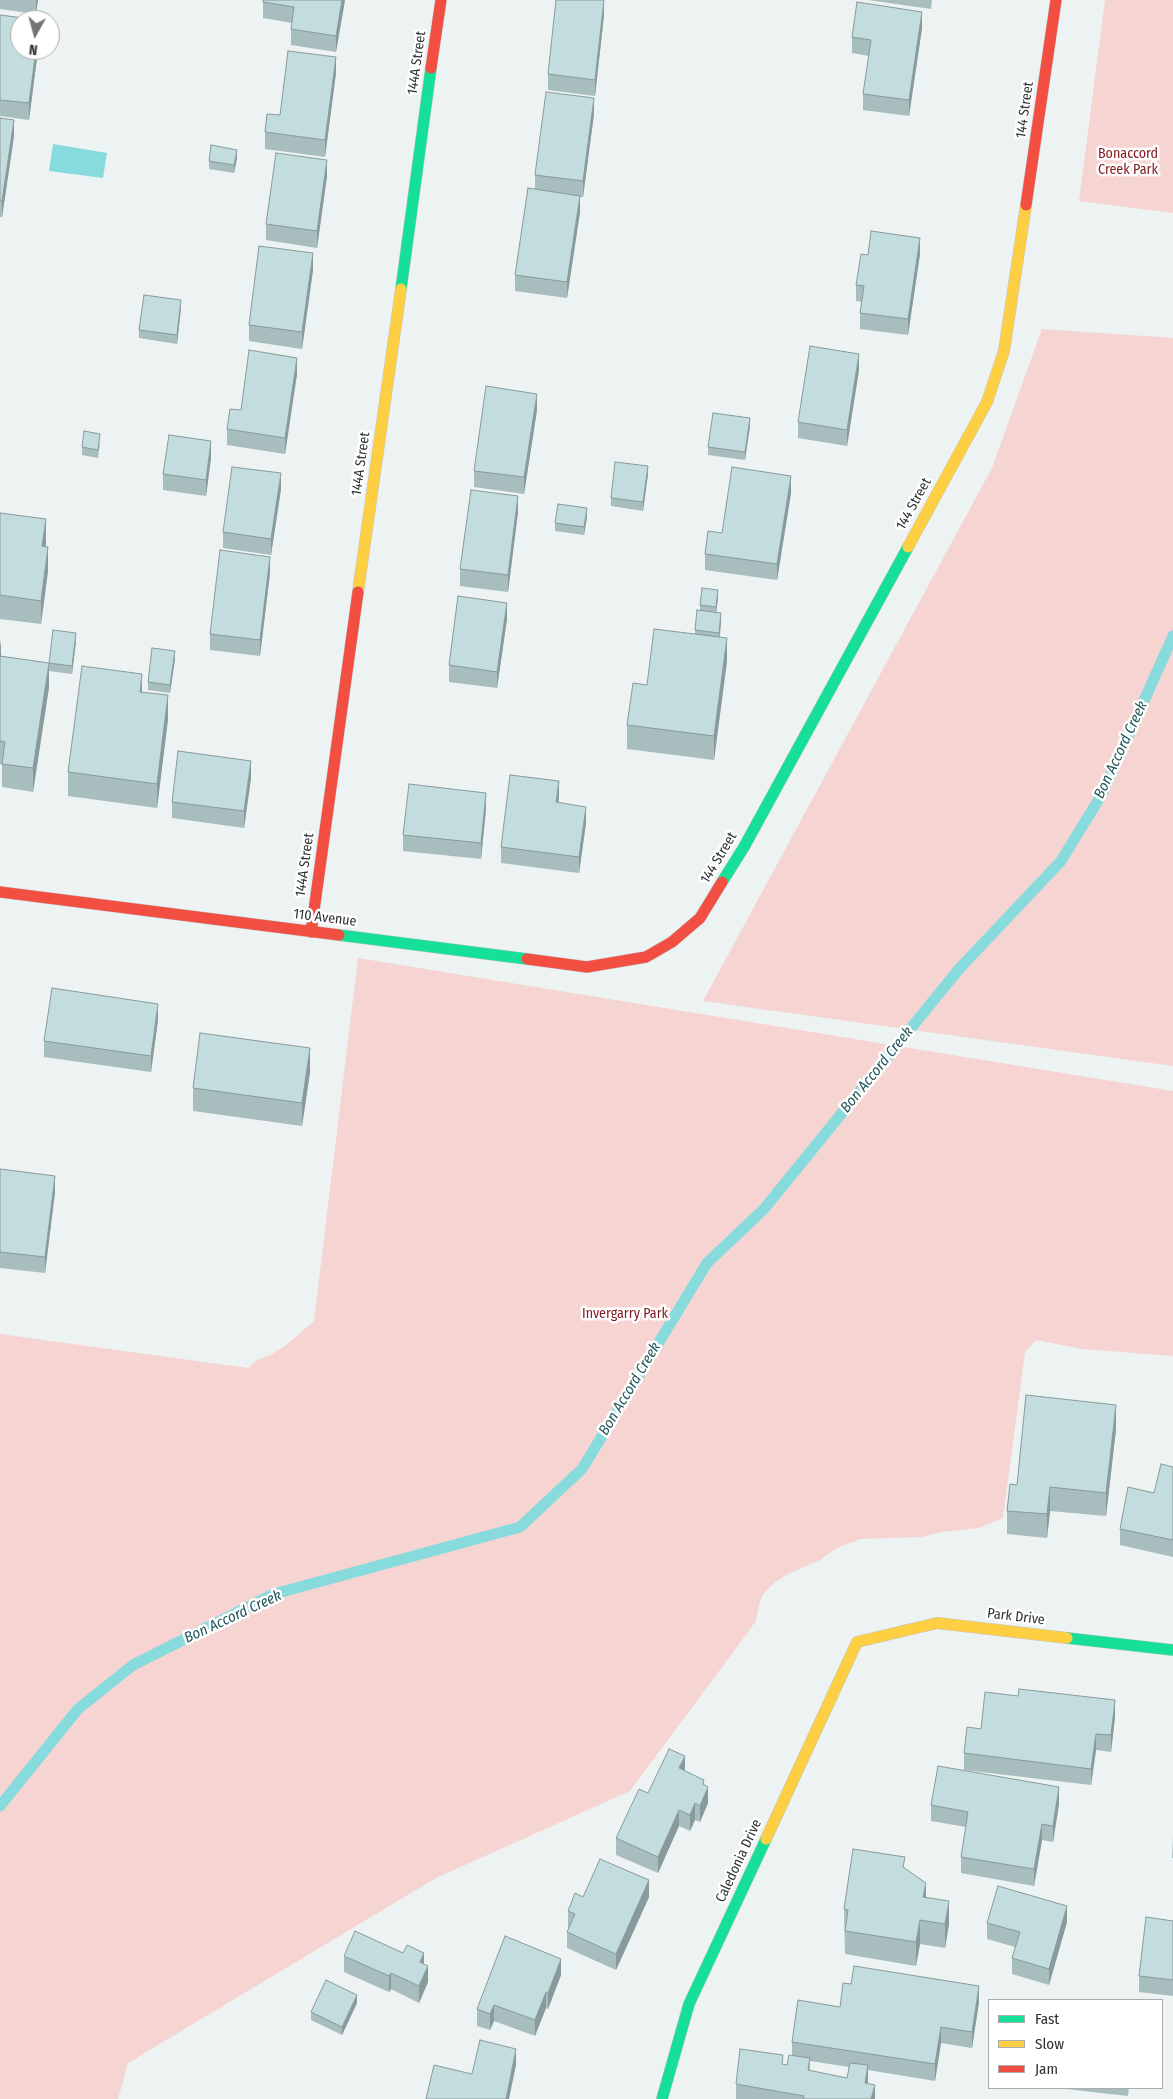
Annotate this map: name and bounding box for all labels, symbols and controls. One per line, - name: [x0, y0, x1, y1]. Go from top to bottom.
- north arrow: [10, 10, 60, 60]
- street label: 144A Street: [404, 30, 430, 96]
- text: N: [28, 40, 38, 58]
- street label: 144 Street: [1013, 81, 1037, 139]
- park label: Bonaccord Creek Park: [1098, 146, 1158, 178]
- street label: 144A Street: [348, 431, 374, 497]
- street label: 144 Street: [893, 475, 935, 533]
- water label: Bon Accord Creek: [1091, 699, 1151, 801]
- street label: 144 Street: [697, 829, 741, 887]
- street label: 144A Street: [292, 832, 318, 898]
- street label: 110 Avenue: [293, 906, 357, 930]
- water label: Bon Accord Creek: [837, 1023, 917, 1117]
- park label: Invergarry Park: [582, 1306, 668, 1322]
- water label: Bon Accord Creek: [595, 1339, 665, 1439]
- water label: Bon Accord Creek: [182, 1587, 284, 1647]
- street label: Park Drive: [986, 1605, 1046, 1629]
- street label: Caledonia Drive: [712, 1817, 766, 1905]
- legend: [988, 1999, 1163, 2089]
- text: Fast: [1035, 2010, 1059, 2028]
- text: Slow: [1035, 2035, 1064, 2053]
- text: Jam: [1035, 2060, 1058, 2078]

